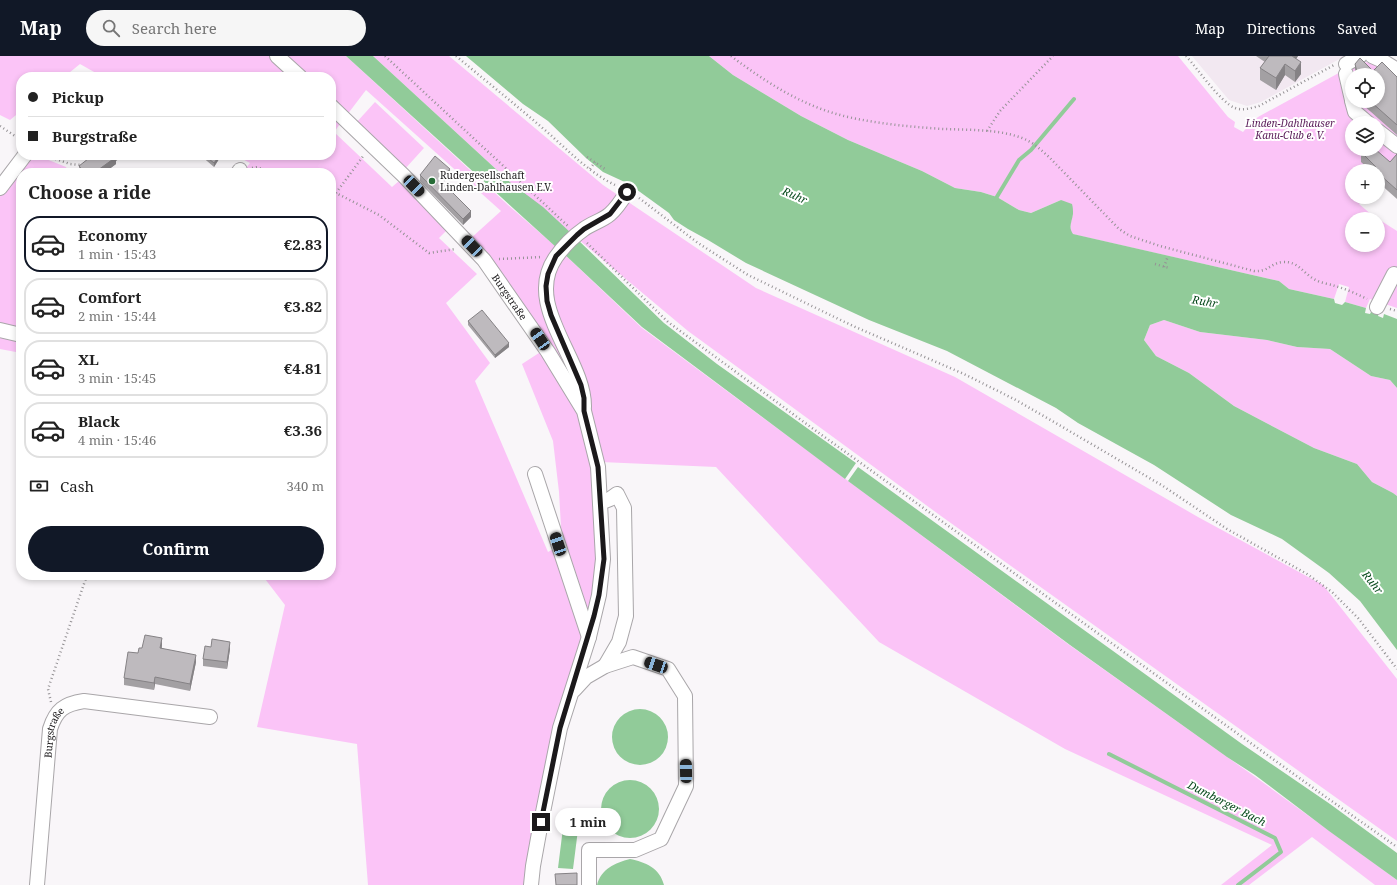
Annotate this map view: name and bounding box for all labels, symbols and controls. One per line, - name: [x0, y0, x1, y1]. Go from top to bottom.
- search box: [86, 10, 366, 46]
- text: Map: [20, 15, 62, 41]
- icon: search: [100, 17, 122, 39]
- text: Search here: [132, 18, 217, 38]
- text: Map: [1195, 19, 1225, 38]
- text: Directions: [1247, 19, 1315, 38]
- text: Saved: [1337, 19, 1377, 38]
- map controls: [1345, 68, 1385, 252]
- button: locate: [1345, 68, 1385, 108]
- text: Pickup: [52, 87, 104, 107]
- park label: Linden-Dahlhauser Kanu-Club e. V.: [1244, 116, 1335, 142]
- button: layers: [1345, 116, 1385, 156]
- text: Burgstraße: [52, 126, 137, 146]
- button: +: [1345, 164, 1385, 204]
- place label: Rudergesellschaft Linden-Dahlhausen E.V.: [440, 168, 552, 194]
- car: [401, 173, 427, 199]
- marker: Rudergesellschaft Linden-Dahlhausen E.V.: [427, 176, 437, 186]
- text: Choose a ride: [28, 180, 151, 204]
- route start: [618, 183, 636, 201]
- water label: Ruhr: [779, 183, 811, 207]
- button: −: [1345, 212, 1385, 252]
- text: Economy: [78, 225, 147, 245]
- icon: car: [30, 226, 66, 262]
- car: [459, 233, 485, 259]
- text: €2.83: [284, 234, 322, 254]
- text: 1 min · 15:43: [78, 245, 156, 263]
- street label: Burgstraße: [489, 271, 531, 323]
- text: Comfort: [78, 287, 141, 307]
- icon: car: [30, 288, 66, 324]
- water label: Ruhr: [1190, 291, 1220, 311]
- text: €3.82: [284, 296, 322, 316]
- text: 2 min · 15:44: [78, 307, 156, 325]
- car: [528, 326, 552, 352]
- text: XL: [78, 349, 99, 369]
- icon: car: [30, 350, 66, 386]
- text: €4.81: [284, 358, 322, 378]
- text: 3 min · 15:45: [78, 369, 156, 387]
- text: Black: [78, 411, 120, 431]
- icon: car: [30, 412, 66, 448]
- text: €3.36: [284, 420, 322, 440]
- text: 4 min · 15:46: [78, 431, 156, 449]
- icon: cash: [28, 475, 50, 497]
- text: Cash: [60, 476, 94, 496]
- text: 340 m: [287, 477, 324, 495]
- button: Confirm: [28, 526, 324, 572]
- car: [549, 531, 567, 557]
- water label: Ruhr: [1359, 566, 1387, 597]
- car: [643, 655, 669, 675]
- street label: Burgstraße: [41, 704, 67, 759]
- car: [680, 759, 692, 783]
- water label: Dumberger Bach: [1184, 776, 1269, 829]
- callout: 1 min: [555, 808, 621, 836]
- route end: [532, 813, 550, 831]
- text: 1 min: [570, 813, 606, 831]

